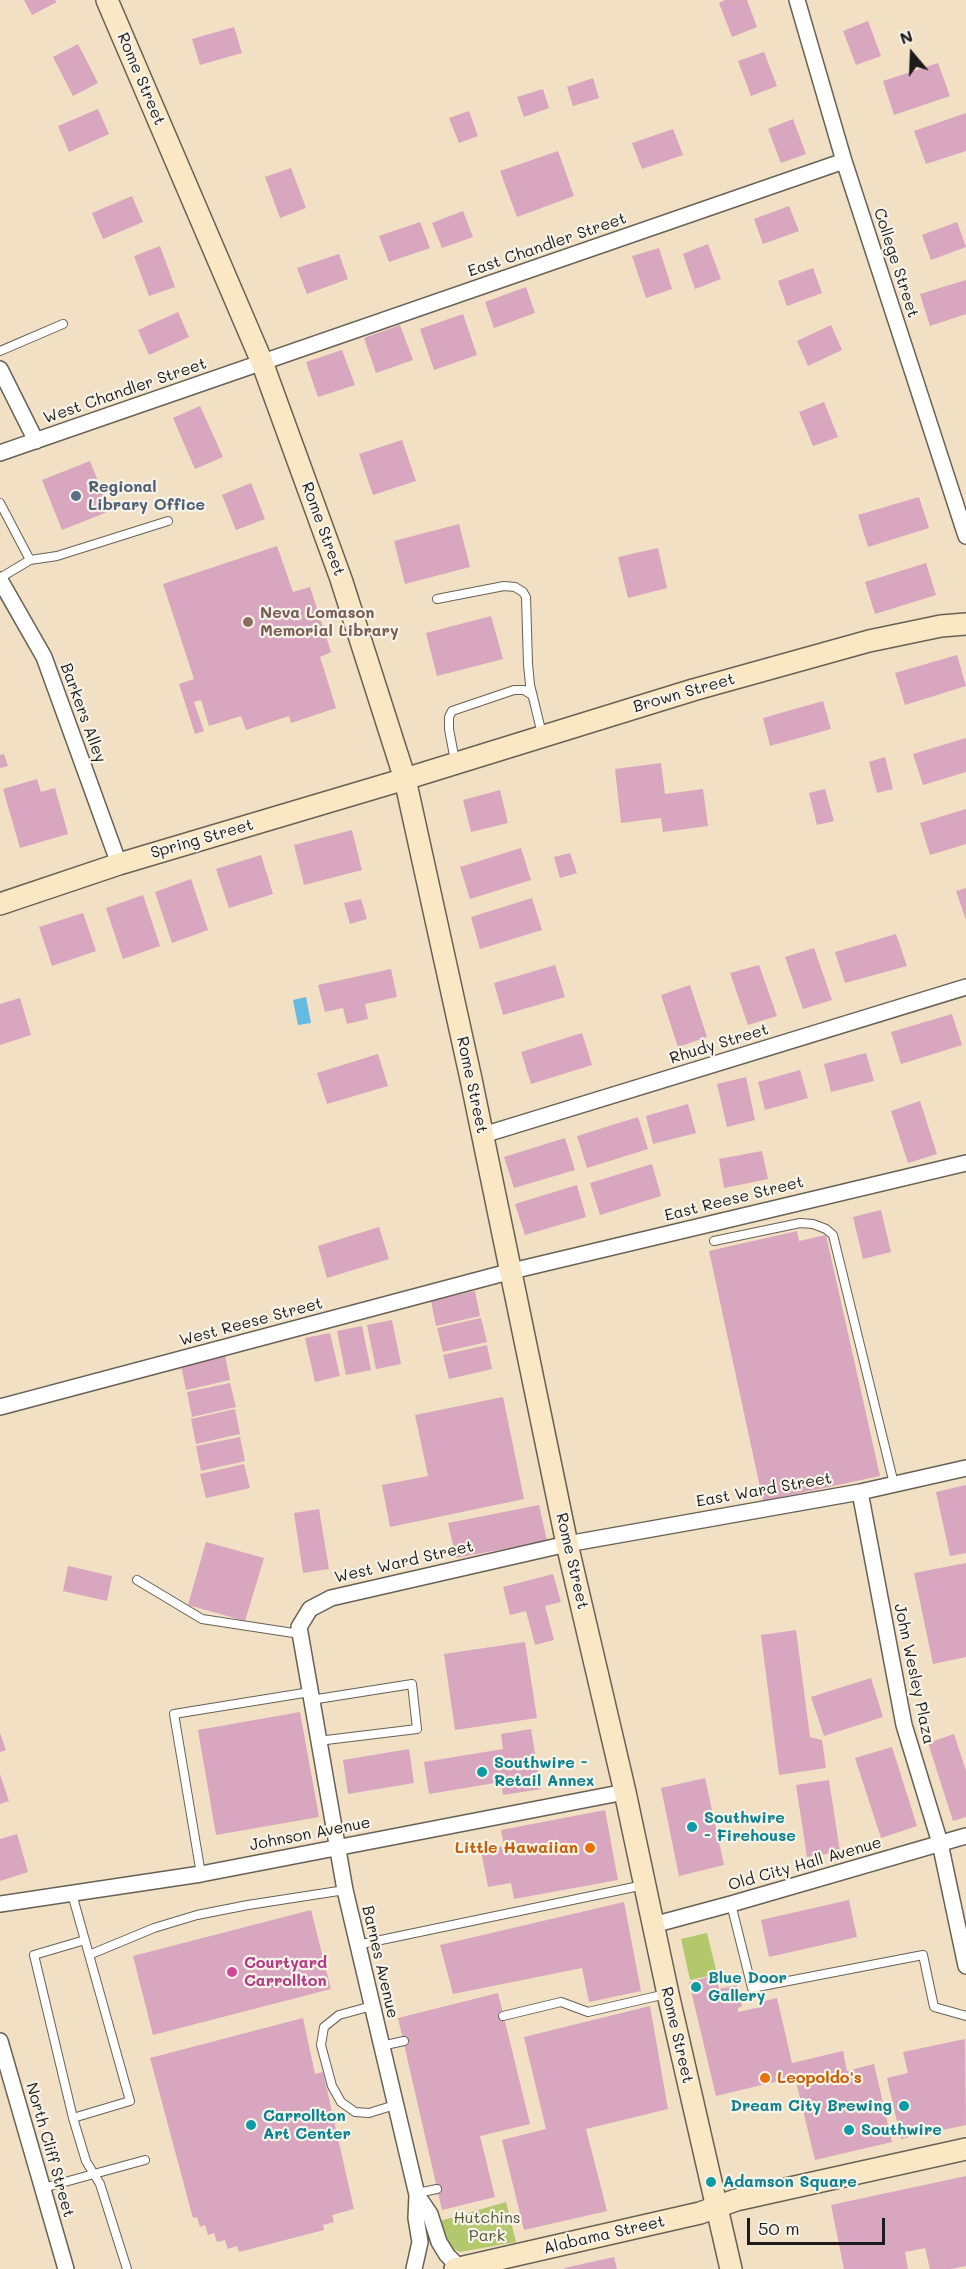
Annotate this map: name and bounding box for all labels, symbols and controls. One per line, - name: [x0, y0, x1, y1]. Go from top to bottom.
- north arrow: [882, 24, 942, 84]
- text: N: [897, 25, 915, 48]
- street label: Rome Street: [113, 30, 169, 128]
- street label: College Street: [869, 206, 923, 320]
- street label: East Chandler Street: [465, 209, 629, 281]
- street label: West Chandler Street: [41, 354, 209, 428]
- place label: Regional Library Office: [88, 477, 205, 515]
- street label: Rome Street: [297, 479, 349, 579]
- marker: Regional Library Office: [69, 489, 83, 503]
- place label: Neva Lomason Memorial Library: [260, 603, 399, 641]
- marker: Neva Lomason Memorial Library: [241, 615, 255, 629]
- street label: Barkers Alley: [56, 661, 110, 765]
- street label: Brown Street: [631, 669, 737, 717]
- street label: Spring Street: [148, 815, 256, 863]
- street label: Rhudy Street: [667, 1020, 771, 1068]
- street label: Rome Street: [452, 1035, 492, 1135]
- street label: East Reese Street: [662, 1172, 806, 1226]
- street label: West Reese Street: [177, 1294, 325, 1350]
- street label: East Ward Street: [695, 1469, 833, 1511]
- street label: Rome Street: [552, 1511, 592, 1611]
- street label: West Ward Street: [333, 1537, 475, 1587]
- street label: John Wesley Plaza: [890, 1602, 938, 1746]
- place label: Southwire - Retail Annex: [494, 1753, 594, 1791]
- marker: Southwire - Retail Annex: [475, 1765, 489, 1779]
- place label: Southwire - Firehouse: [704, 1808, 796, 1846]
- street label: Johnson Avenue: [248, 1813, 372, 1855]
- marker: Southwire - Firehouse: [685, 1820, 699, 1834]
- street label: Old City Hall Avenue: [726, 1833, 884, 1895]
- place label: Little Hawaiian: [455, 1838, 578, 1858]
- marker: Little Hawaiian: [583, 1841, 597, 1855]
- street label: Barnes Avenue: [358, 1904, 402, 2020]
- place label: Courtyard Carrollton: [244, 1953, 327, 1991]
- marker: Courtyard Carrollton: [225, 1965, 239, 1979]
- place label: Blue Door Gallery: [708, 1968, 787, 2006]
- marker: Blue Door Gallery: [689, 1980, 703, 1994]
- street label: Rome Street: [657, 1985, 697, 2085]
- place label: Leopoldo's: [777, 2068, 862, 2088]
- marker: Leopoldo's: [758, 2071, 772, 2085]
- street label: North Cliff Street: [22, 2080, 78, 2220]
- place label: Dream City Brewing: [730, 2096, 892, 2116]
- marker: Dream City Brewing: [897, 2099, 911, 2113]
- place label: Carrollton Art Center: [263, 2106, 351, 2144]
- marker: Carrollton Art Center: [244, 2118, 258, 2132]
- place label: Southwire: [861, 2120, 942, 2140]
- marker: Southwire: [842, 2123, 856, 2137]
- place label: Adamson Square: [723, 2172, 857, 2192]
- marker: Adamson Square: [704, 2175, 718, 2189]
- scale bar: [750, 2206, 888, 2244]
- park label: Hutchins Park: [453, 2208, 521, 2246]
- street label: Alabama Street: [541, 2212, 667, 2258]
- text: 50 m: [758, 2216, 800, 2240]

